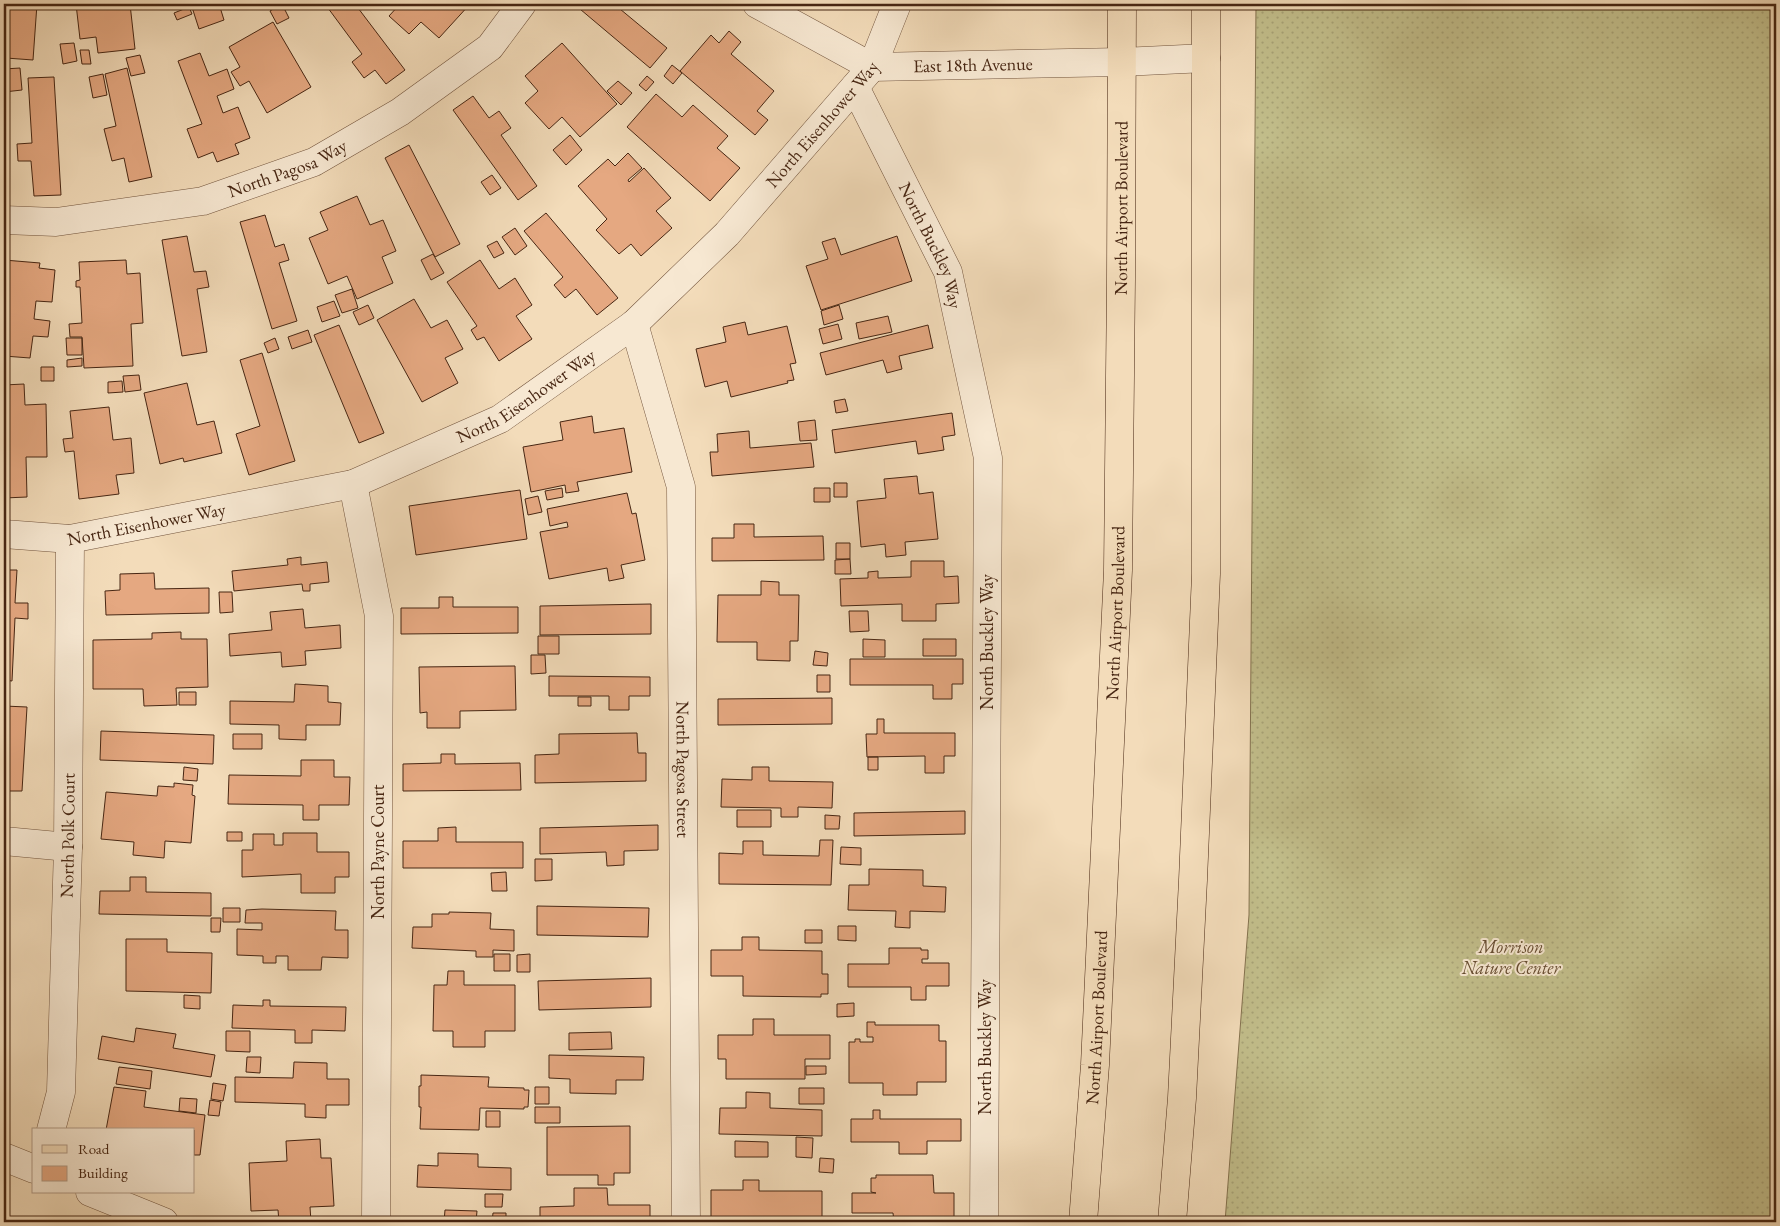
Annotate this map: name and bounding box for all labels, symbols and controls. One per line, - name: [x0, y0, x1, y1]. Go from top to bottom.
- street label: East 18th Avenue: [913, 52, 1033, 77]
- street label: North Eisenhower Way: [760, 58, 884, 192]
- street label: North Airport Boulevard: [1109, 120, 1133, 295]
- street label: North Pagosa Way: [224, 133, 351, 202]
- street label: North Buckley Way: [894, 178, 968, 311]
- street label: North Eisenhower Way: [453, 343, 600, 448]
- street label: North Eisenhower Way: [65, 497, 228, 550]
- street label: North Airport Boulevard: [1100, 525, 1129, 701]
- street label: North Buckley Way: [975, 574, 998, 710]
- street label: North Pagosa Street: [671, 701, 695, 838]
- street label: North Polk Court: [55, 773, 79, 898]
- street label: North Payne Court: [366, 784, 389, 919]
- street label: North Airport Boulevard: [1080, 929, 1112, 1105]
- park label: Morrison Nature Center: [1461, 935, 1561, 979]
- street label: North Buckley Way: [973, 979, 996, 1115]
- legend: [32, 1128, 195, 1194]
- text: Road: [78, 1139, 110, 1158]
- text: Building: [78, 1163, 128, 1182]

